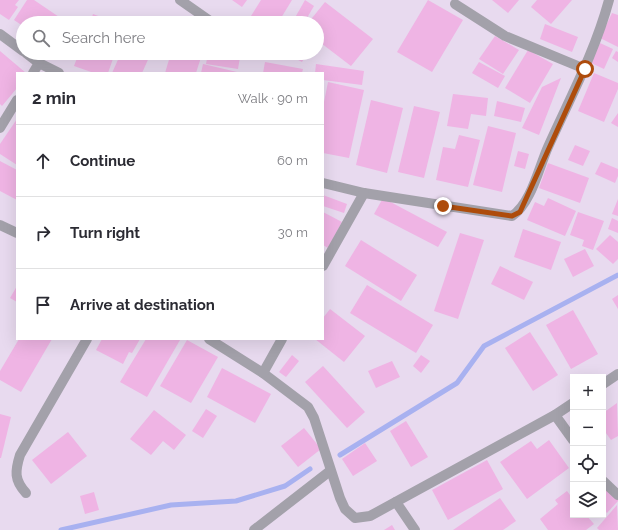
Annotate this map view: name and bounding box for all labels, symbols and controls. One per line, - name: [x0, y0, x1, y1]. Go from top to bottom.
- search box: [16, 16, 324, 60]
- icon: search: [30, 27, 52, 49]
- text: Search here: [62, 29, 145, 47]
- route start: [576, 60, 594, 78]
- text: 2 min: [32, 88, 76, 108]
- text: Walk · 90 m: [238, 91, 308, 106]
- icon: ahead: [32, 150, 54, 172]
- text: Continue: [70, 152, 135, 170]
- text: 60 m: [277, 153, 308, 168]
- route end: [434, 197, 452, 215]
- icon: right: [32, 222, 54, 244]
- text: Turn right: [70, 224, 140, 242]
- text: 30 m: [278, 225, 308, 240]
- icon: arrive: [32, 294, 54, 316]
- text: Arrive at destination: [70, 296, 215, 314]
- map controls: [570, 374, 606, 518]
- button: +: [570, 374, 606, 410]
- button: −: [570, 410, 606, 446]
- button: locate: [570, 446, 606, 482]
- button: layers: [570, 482, 606, 518]

